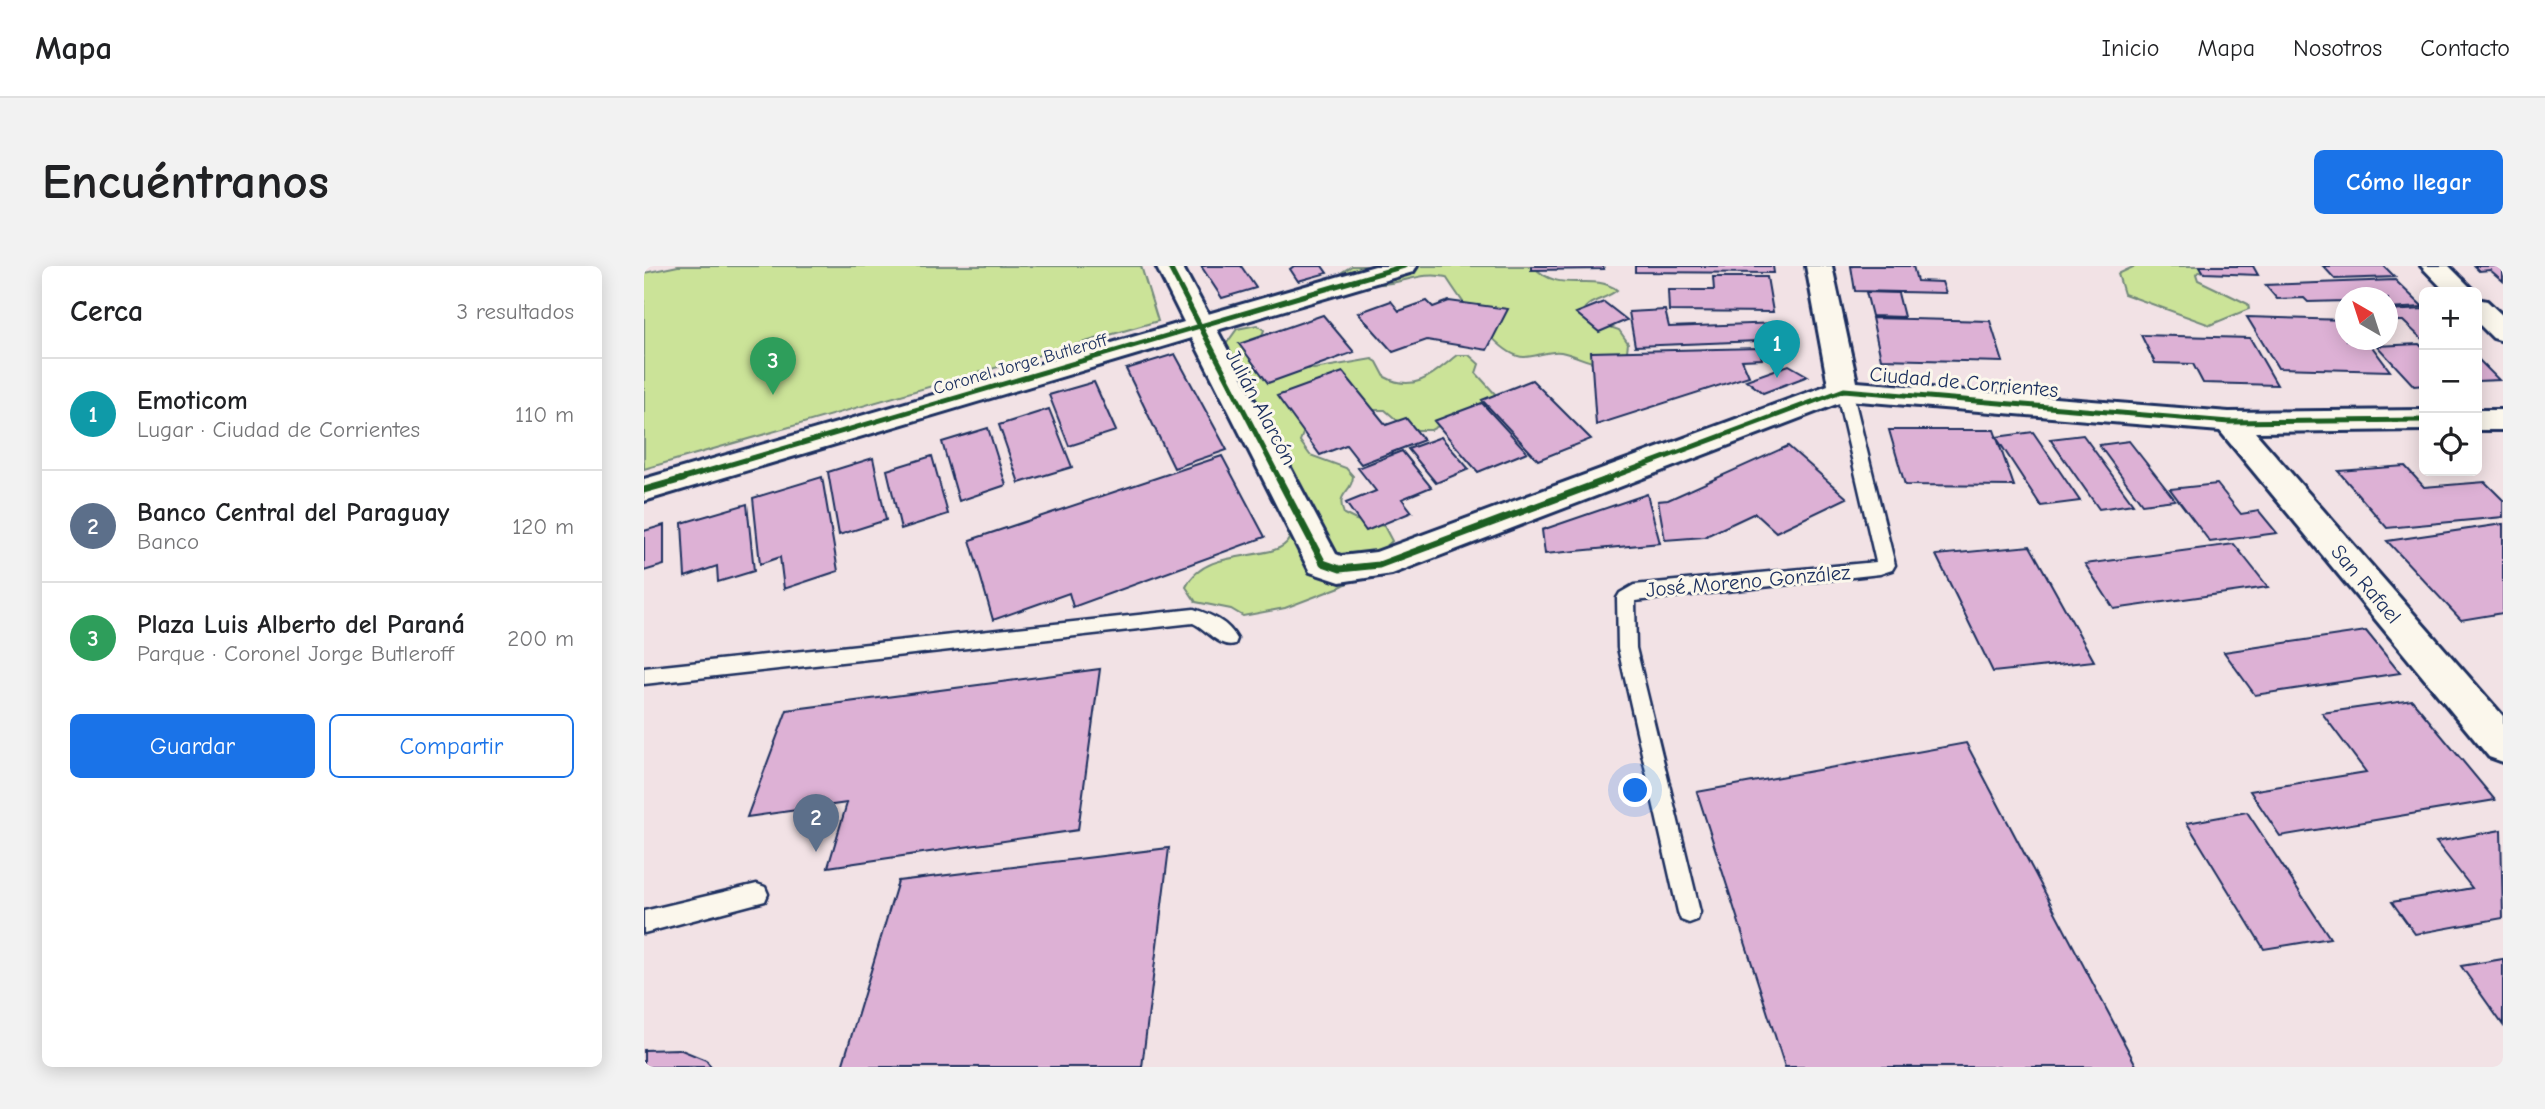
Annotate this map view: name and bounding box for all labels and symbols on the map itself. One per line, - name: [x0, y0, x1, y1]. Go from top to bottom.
- north arrow: [2335, 287, 2398, 350]
- pin: 1: [1754, 320, 1800, 378]
- street label: Coronel Jorge Butleroff: [931, 329, 1110, 399]
- pin: 3: [750, 337, 796, 395]
- street label: Julián Alarcón: [1221, 345, 1301, 469]
- street label: Ciudad de Corrientes: [1869, 362, 2059, 402]
- street label: San Rafael: [2326, 540, 2406, 628]
- street label: José Moreno González: [1645, 560, 1851, 602]
- your location: [1618, 773, 1652, 807]
- pin: 2: [793, 794, 839, 852]

